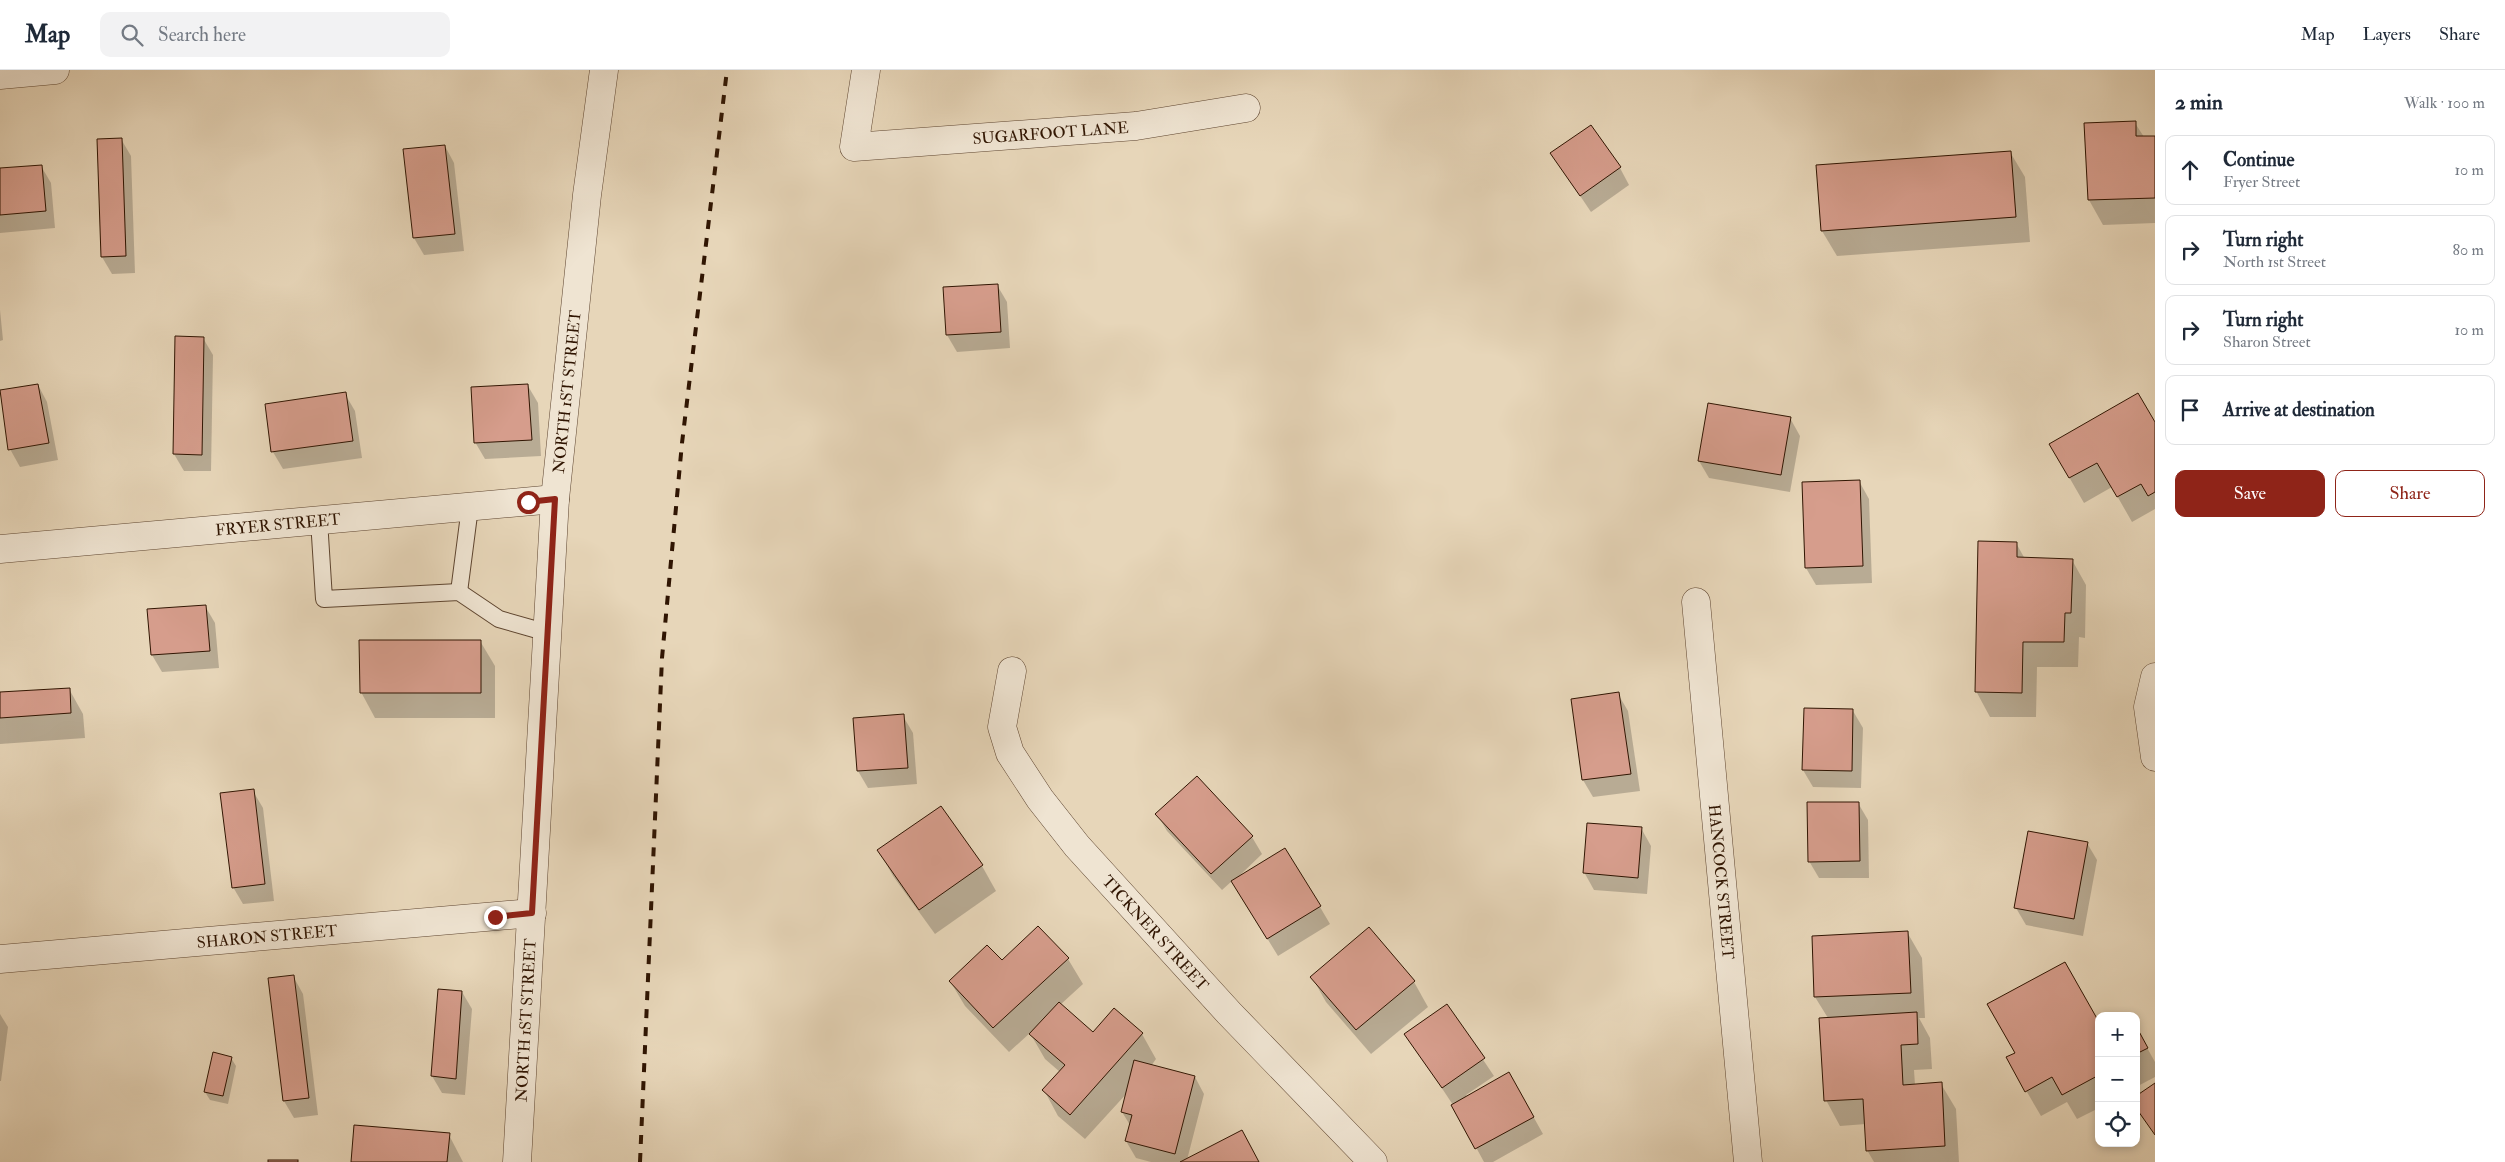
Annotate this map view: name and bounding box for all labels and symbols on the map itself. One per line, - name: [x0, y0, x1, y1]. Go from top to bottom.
- street label: SUGARFOOT LANE: [972, 118, 1129, 149]
- street label: NORTH 1ST STREET: [549, 309, 586, 474]
- route start: [517, 491, 540, 514]
- street label: FRYER STREET: [214, 509, 342, 541]
- street label: HANCOCK STREET: [1704, 803, 1738, 960]
- street label: TICKNER STREET: [1098, 871, 1213, 995]
- route end: [484, 906, 507, 929]
- street label: SHARON STREET: [196, 921, 338, 953]
- street label: NORTH 1ST STREET: [511, 938, 541, 1103]

